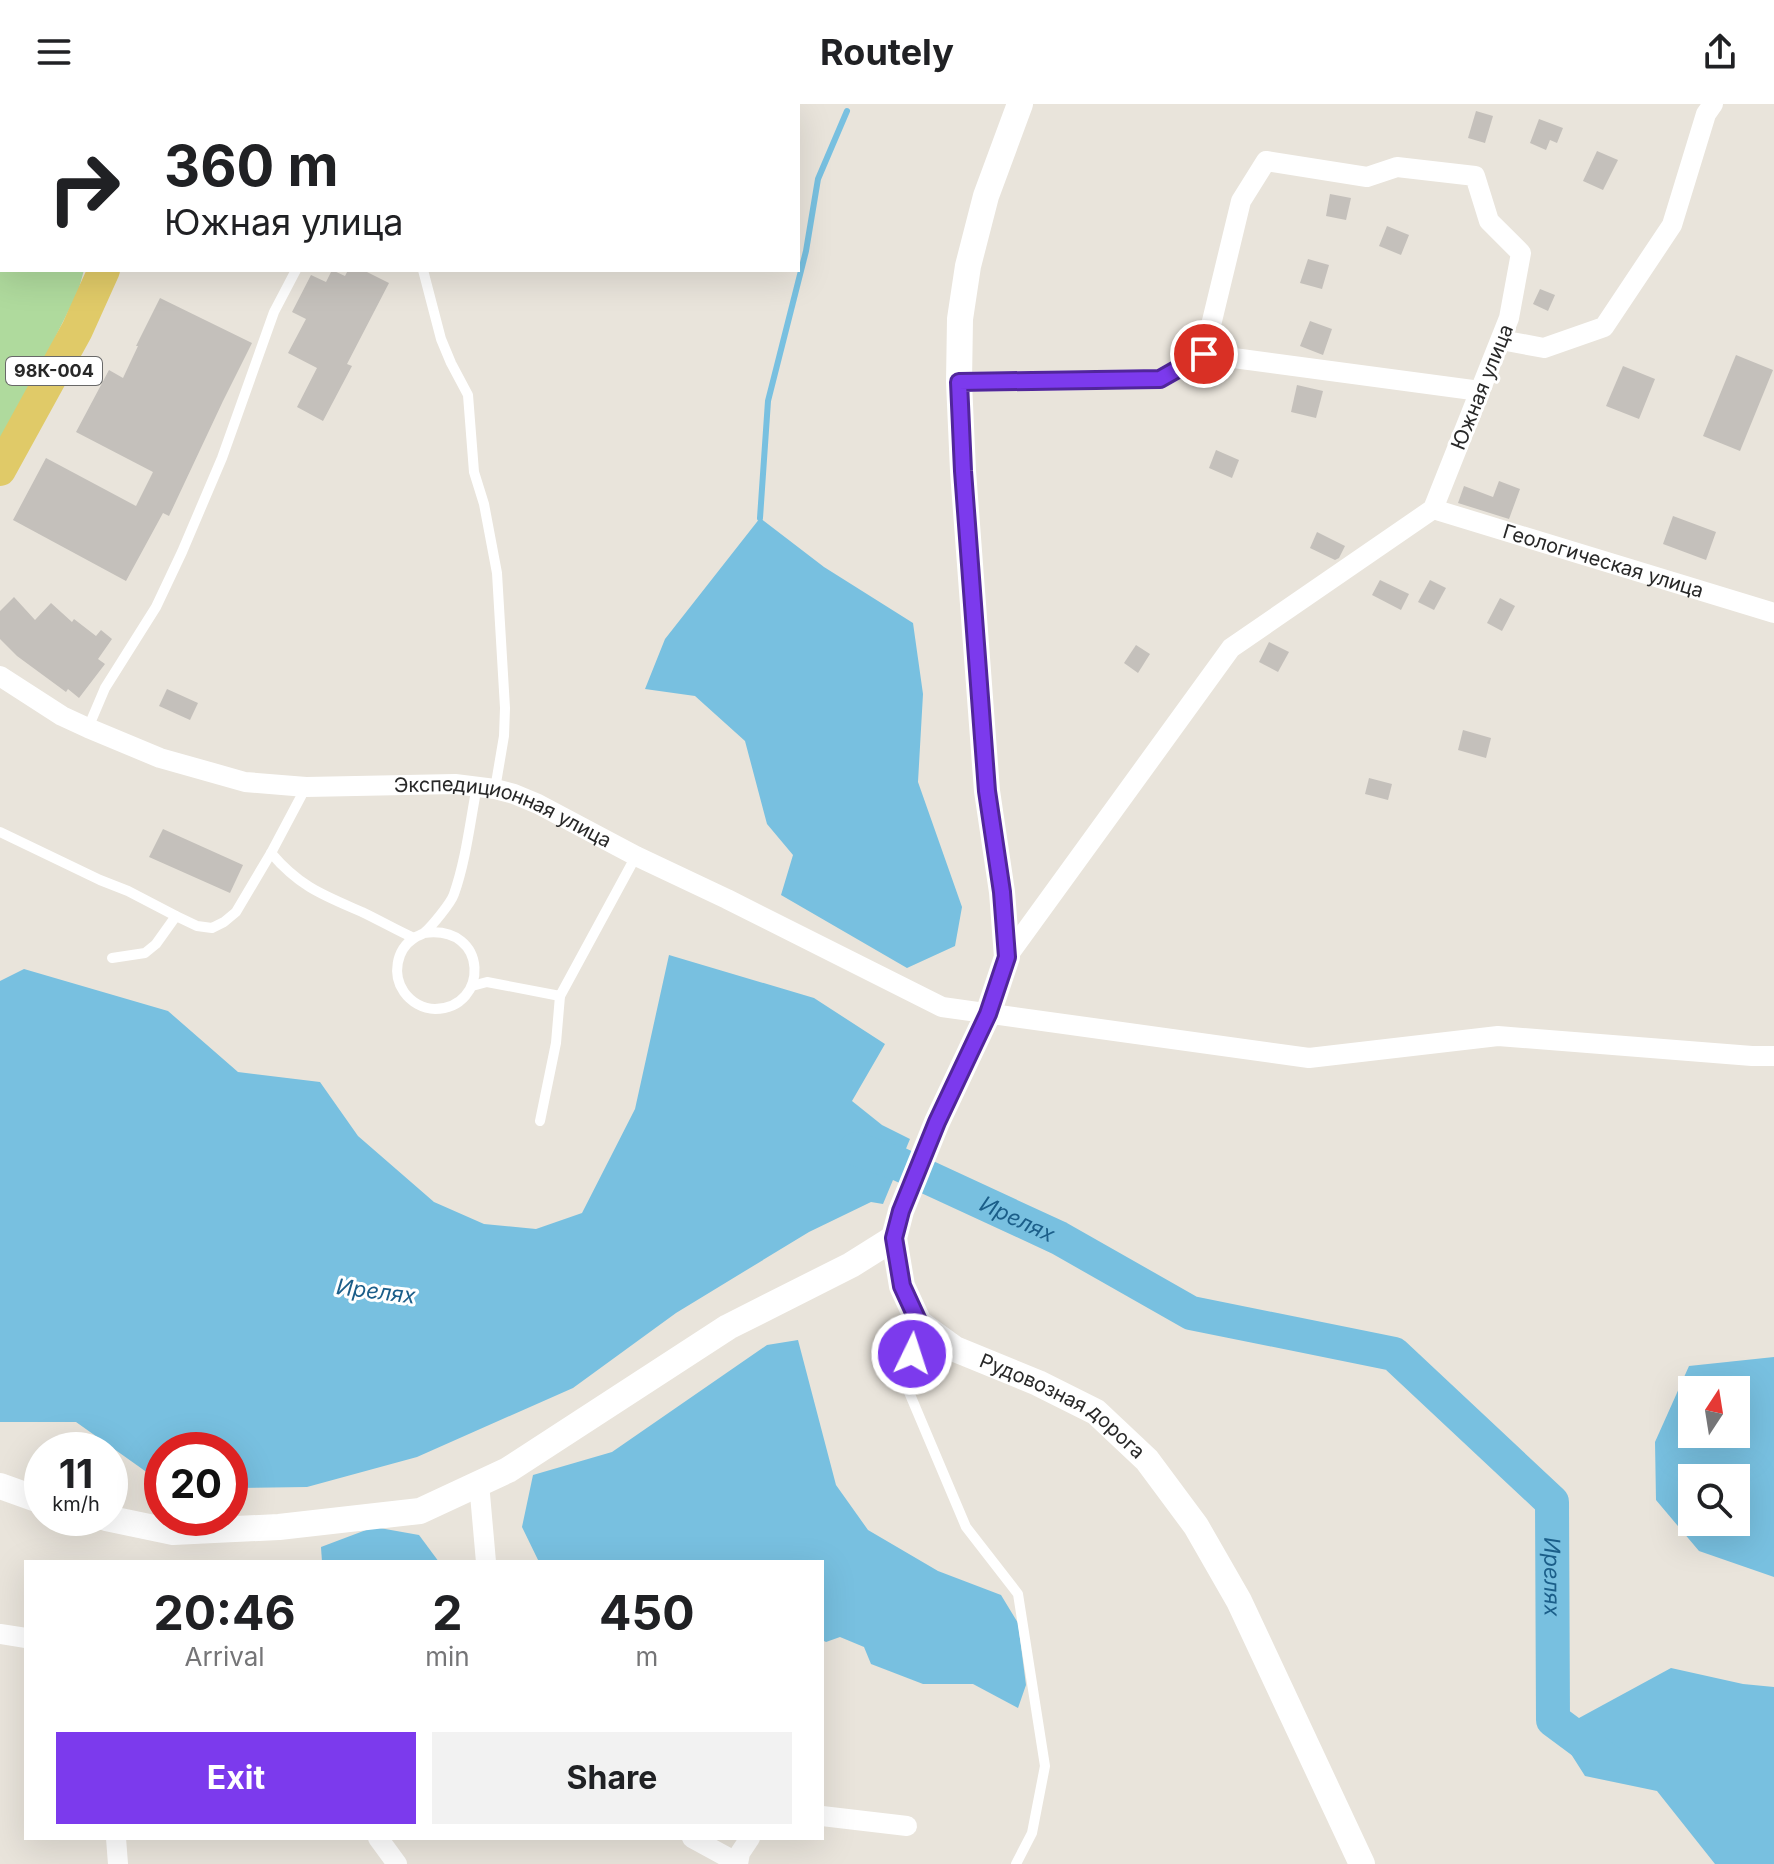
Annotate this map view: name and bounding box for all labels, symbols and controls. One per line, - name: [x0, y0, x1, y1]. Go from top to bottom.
- icon: menu: [32, 30, 76, 74]
- text: Routely: [820, 30, 954, 74]
- icon: share: [1698, 30, 1742, 74]
- text: 360 m: [164, 132, 339, 200]
- icon: right: [32, 136, 136, 240]
- text: Южная улица: [164, 200, 404, 244]
- pin: [1170, 320, 1238, 388]
- street label: Южная улица: [1446, 321, 1518, 453]
- icon: arrive: [1182, 332, 1226, 376]
- road number: 98К-004: [6, 357, 102, 385]
- street label: Геологическая улица: [1500, 519, 1706, 603]
- street label: Экспедиционная улица: [394, 772, 615, 853]
- water label: Ирелях: [976, 1190, 1060, 1248]
- water label: Ирелях: [335, 1273, 418, 1309]
- position arrow: [870, 1312, 954, 1396]
- street label: Рудовозная дорога: [976, 1348, 1150, 1464]
- north arrow: [1678, 1376, 1750, 1448]
- map controls: [1678, 1376, 1750, 1536]
- speed limit sign: 20: [144, 1432, 248, 1536]
- text: 11: [59, 1449, 93, 1498]
- button: search: [1678, 1464, 1750, 1536]
- text: km/h: [52, 1492, 100, 1516]
- water label: Ирелях: [1539, 1537, 1566, 1618]
- text: 20:46: [153, 1583, 296, 1642]
- text: 2: [432, 1583, 462, 1642]
- text: 450: [599, 1583, 695, 1642]
- text: Arrival: [185, 1641, 265, 1672]
- text: min: [425, 1641, 470, 1672]
- text: m: [635, 1641, 658, 1672]
- button: Exit: [56, 1732, 416, 1824]
- button: Share: [432, 1732, 792, 1824]

